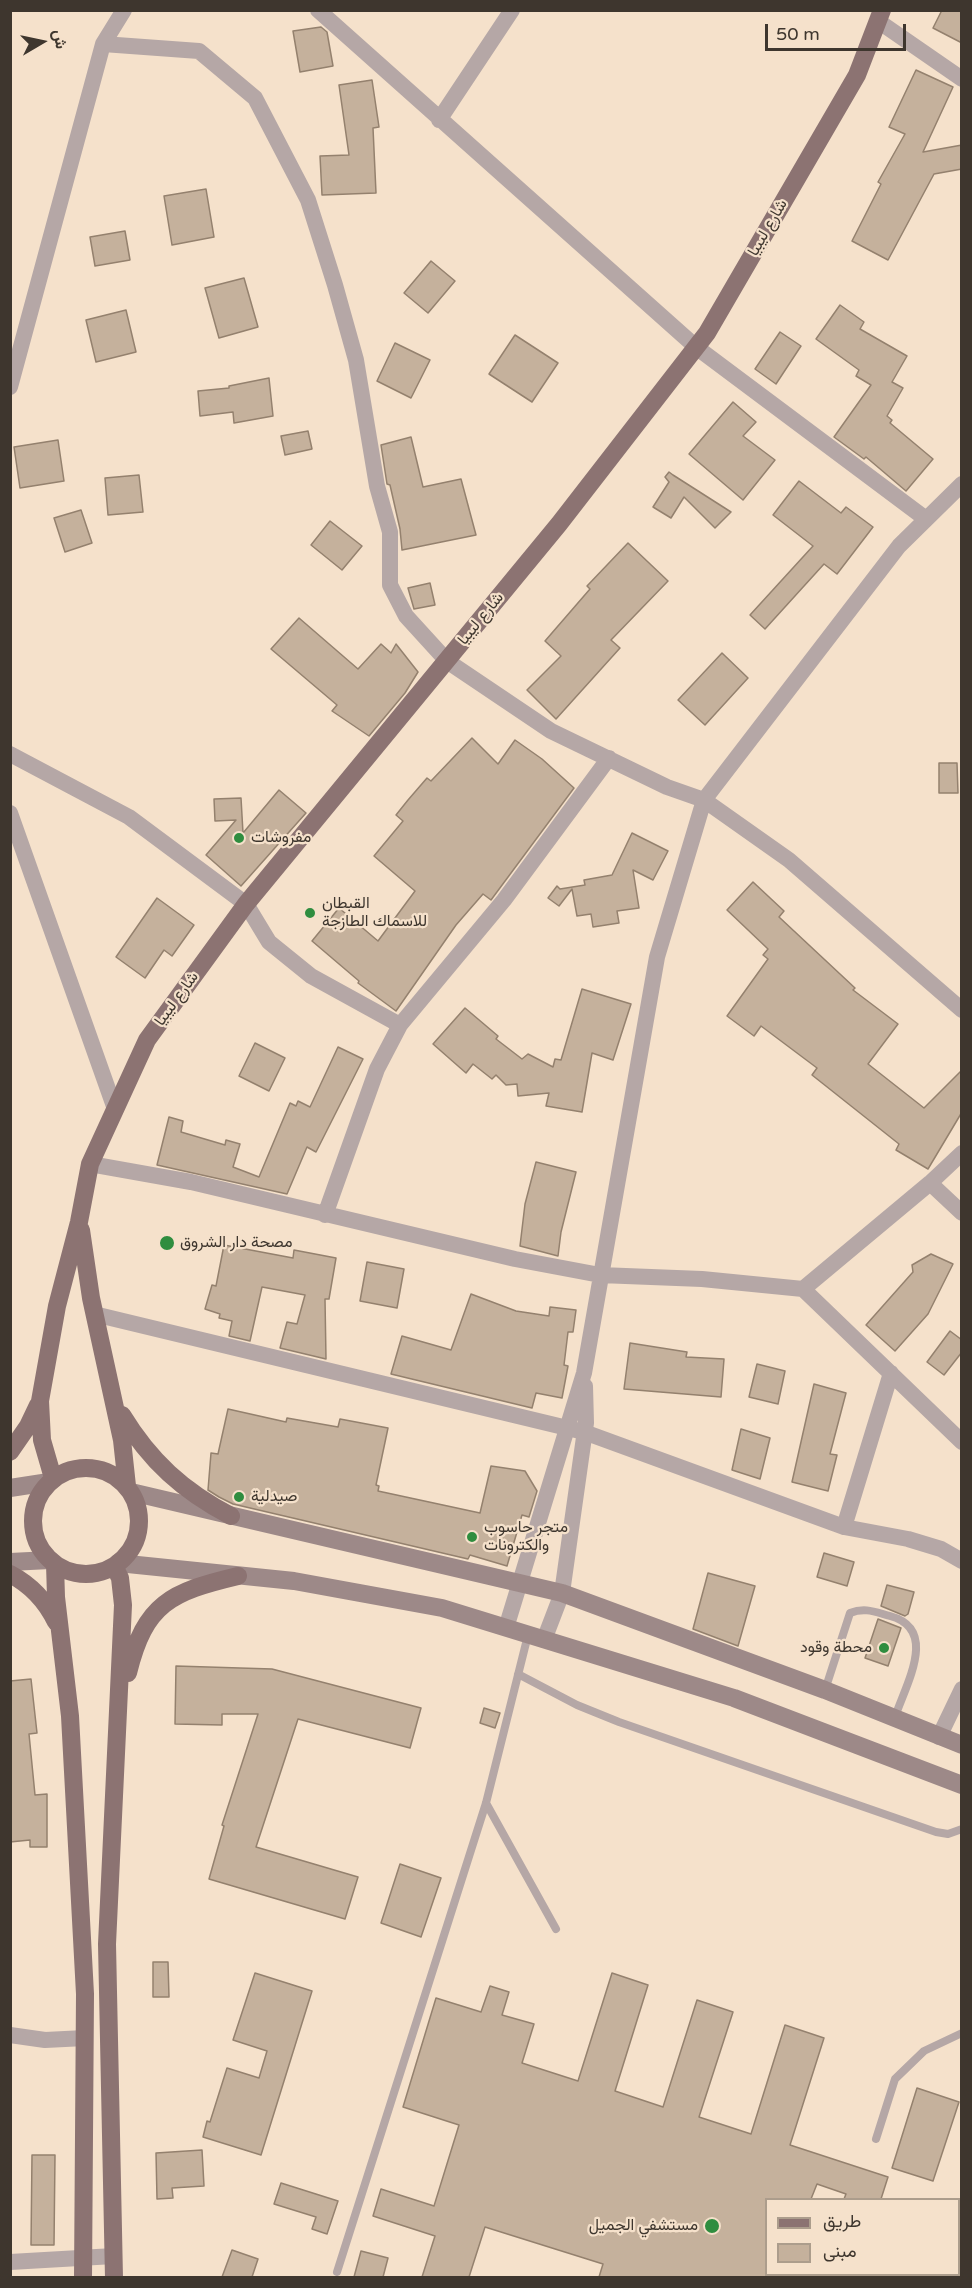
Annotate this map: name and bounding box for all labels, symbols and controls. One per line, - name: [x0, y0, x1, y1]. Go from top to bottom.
- north arrow: [12, 12, 72, 72]
- scale bar: [768, 12, 909, 50]
- text: 50 m: [776, 23, 820, 45]
- text: ش: [48, 28, 71, 50]
- street label: شارع ليبيا: [744, 196, 792, 260]
- street label: شارع ليبيا: [454, 589, 508, 649]
- place label: مفروشات: [251, 828, 311, 848]
- marker: مفروشات: [232, 831, 246, 845]
- place label: القبطان للاسماك الطازجة: [322, 894, 427, 932]
- marker: القبطان للاسماك الطازجة: [303, 906, 317, 920]
- street label: شارع ليبيا: [151, 968, 203, 1030]
- place label: مصحة دار الشروق: [180, 1233, 293, 1253]
- marker: مصحة دار الشروق: [158, 1234, 176, 1252]
- place label: صيدلية: [251, 1487, 297, 1507]
- marker: صيدلية: [232, 1490, 246, 1504]
- place label: متجر حاسوب والكترونات: [484, 1518, 568, 1556]
- marker: متجر حاسوب والكترونات: [465, 1530, 479, 1544]
- place label: محطة وقود: [800, 1638, 872, 1658]
- marker: محطة وقود: [877, 1641, 891, 1655]
- legend: [765, 2198, 960, 2276]
- text: طريق: [823, 2210, 861, 2232]
- place label: مستشفي الجميل: [589, 2216, 698, 2236]
- marker: مستشفي الجميل: [703, 2217, 721, 2235]
- text: مبنى: [823, 2240, 857, 2262]

